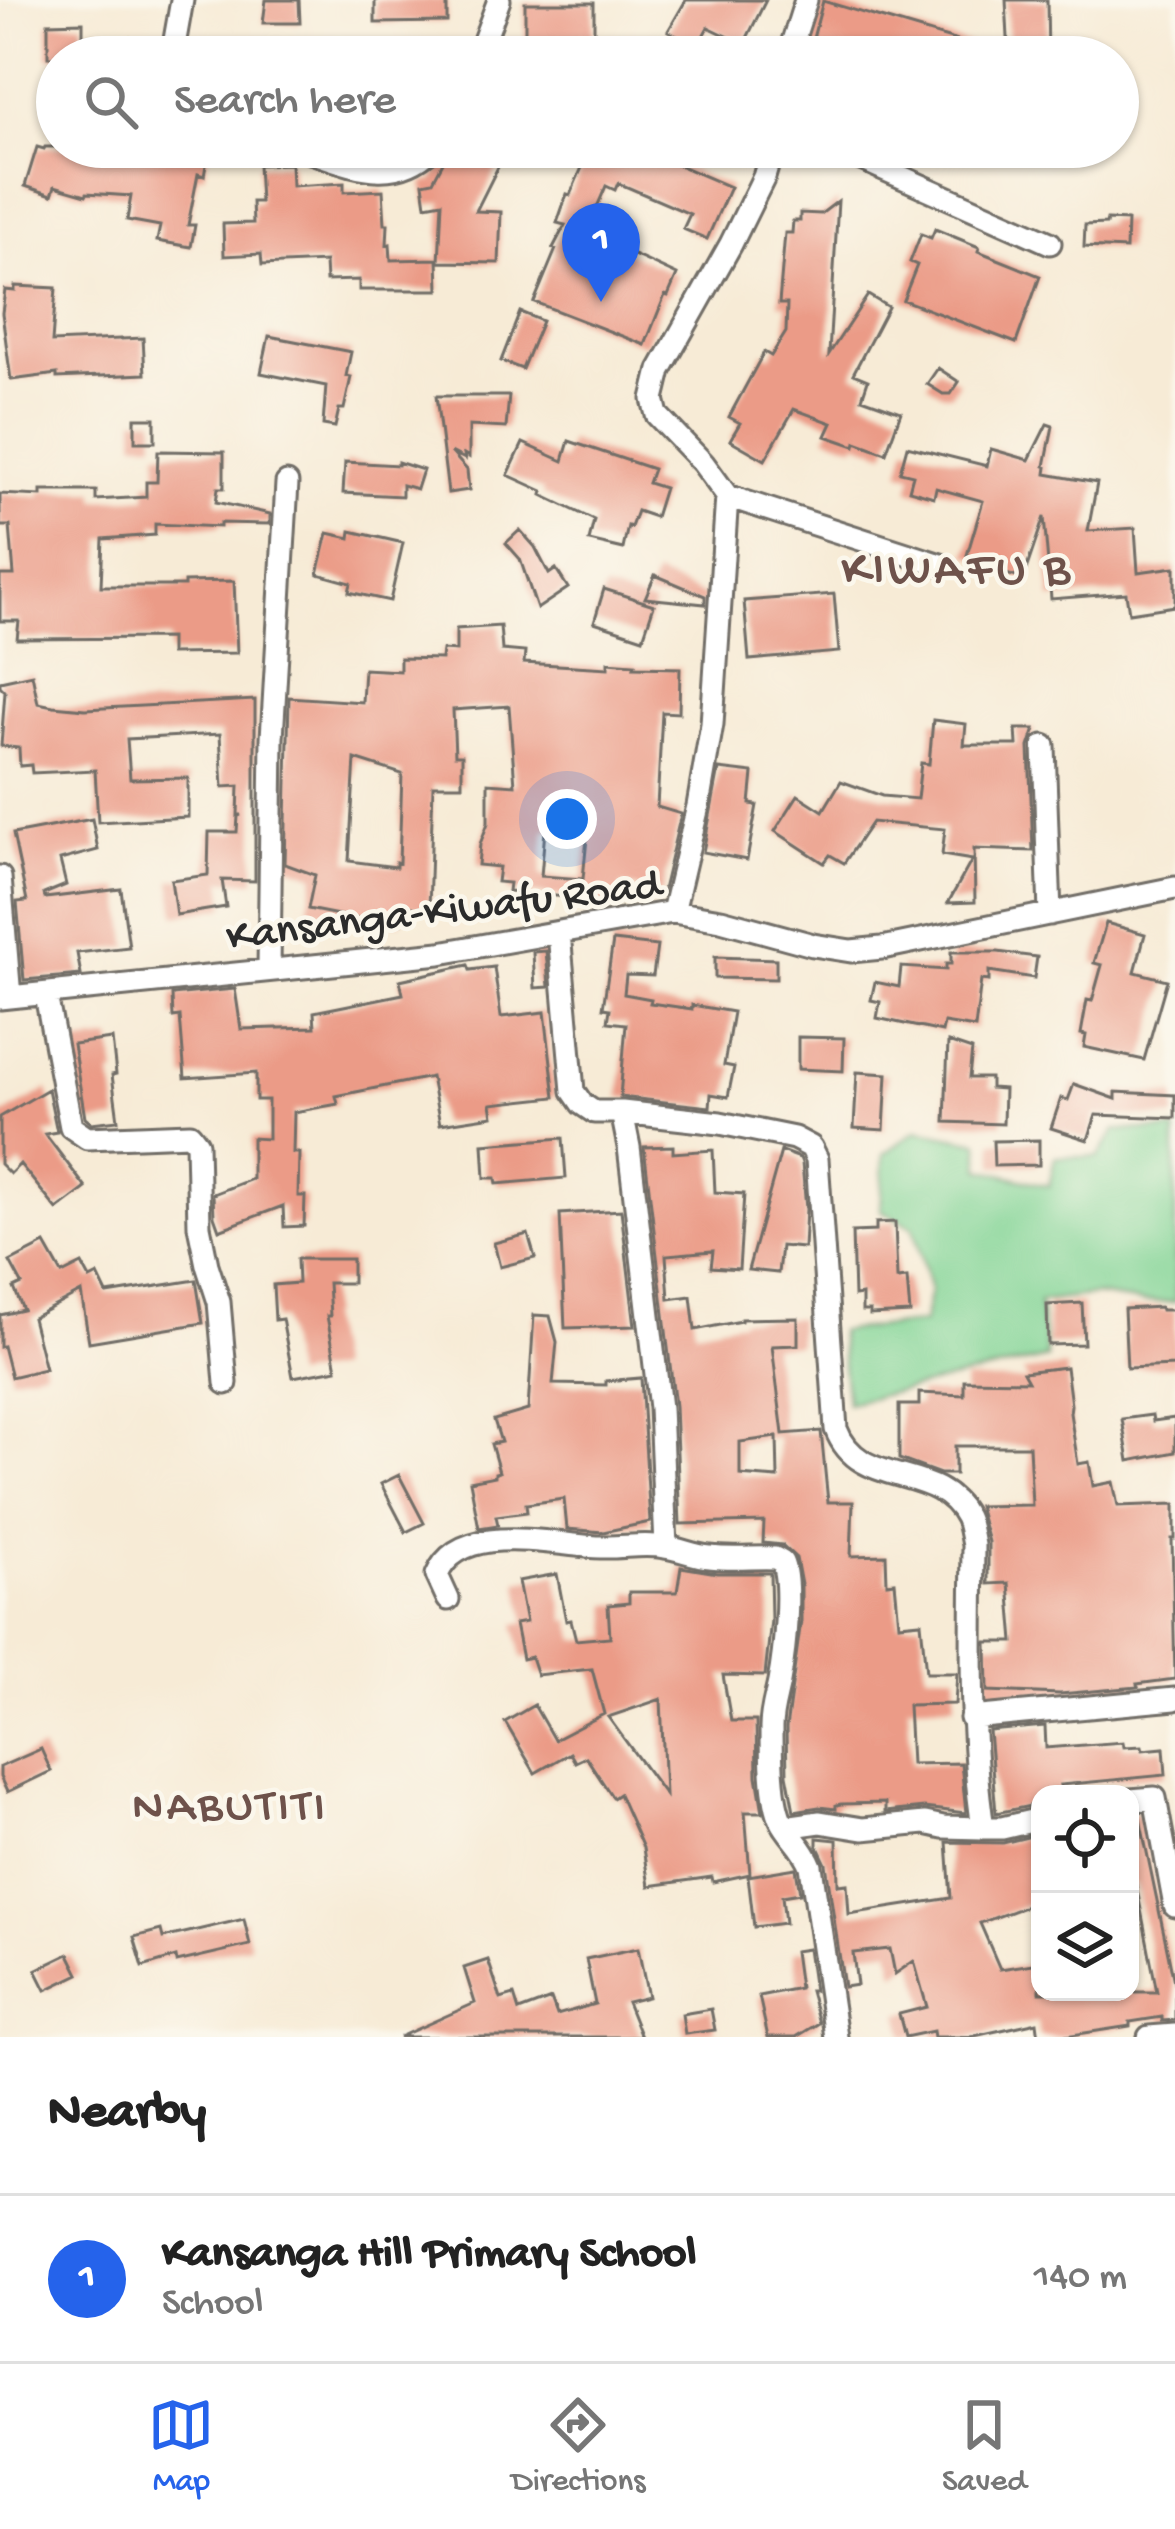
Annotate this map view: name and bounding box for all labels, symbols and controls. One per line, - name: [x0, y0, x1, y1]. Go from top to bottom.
- search box: [36, 36, 1139, 168]
- icon: search: [78, 69, 144, 135]
- text: Search here: [174, 76, 396, 129]
- pin: 1: [562, 203, 640, 302]
- district label: KIWAFU B: [841, 543, 1073, 603]
- your location: [537, 789, 597, 849]
- street label: Kansanga-Kiwafu Road: [224, 860, 668, 966]
- district label: NABUTITI: [132, 1781, 328, 1838]
- map controls: [1031, 1785, 1139, 2001]
- button: locate: [1031, 1785, 1139, 1893]
- button: layers: [1031, 1893, 1139, 2001]
- text: Nearby: [48, 2085, 206, 2145]
- text: Kansanga Hill Primary School: [162, 2229, 696, 2282]
- text: 1: [79, 2256, 95, 2302]
- text: 140 m: [1034, 2256, 1127, 2302]
- text: School: [162, 2282, 263, 2328]
- tab: Map: [148, 2392, 214, 2502]
- tab: Directions: [511, 2392, 645, 2502]
- tab: Saved: [942, 2392, 1027, 2502]

